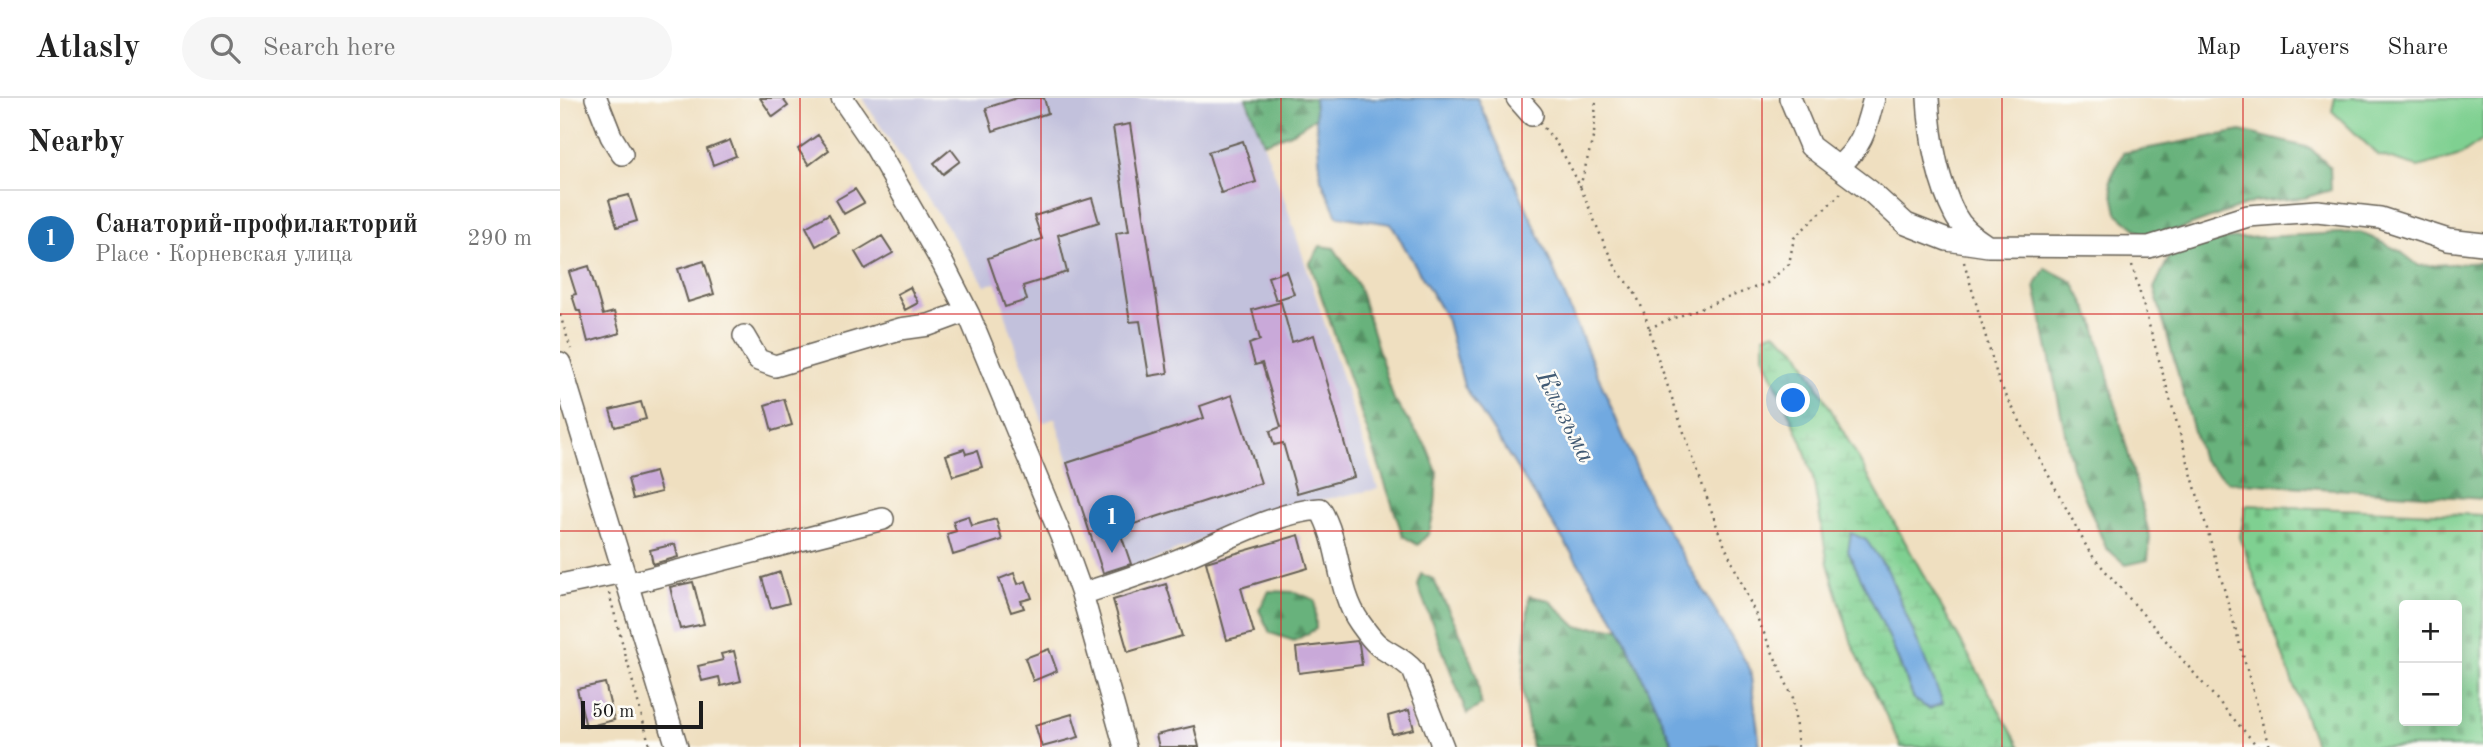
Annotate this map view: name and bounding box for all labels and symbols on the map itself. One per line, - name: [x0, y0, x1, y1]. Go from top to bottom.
- water label: Клязьма: [1530, 366, 1599, 467]
- your location: [1776, 383, 1810, 417]
- pin: 1: [1089, 495, 1135, 553]
- scale bar: [581, 698, 704, 730]

